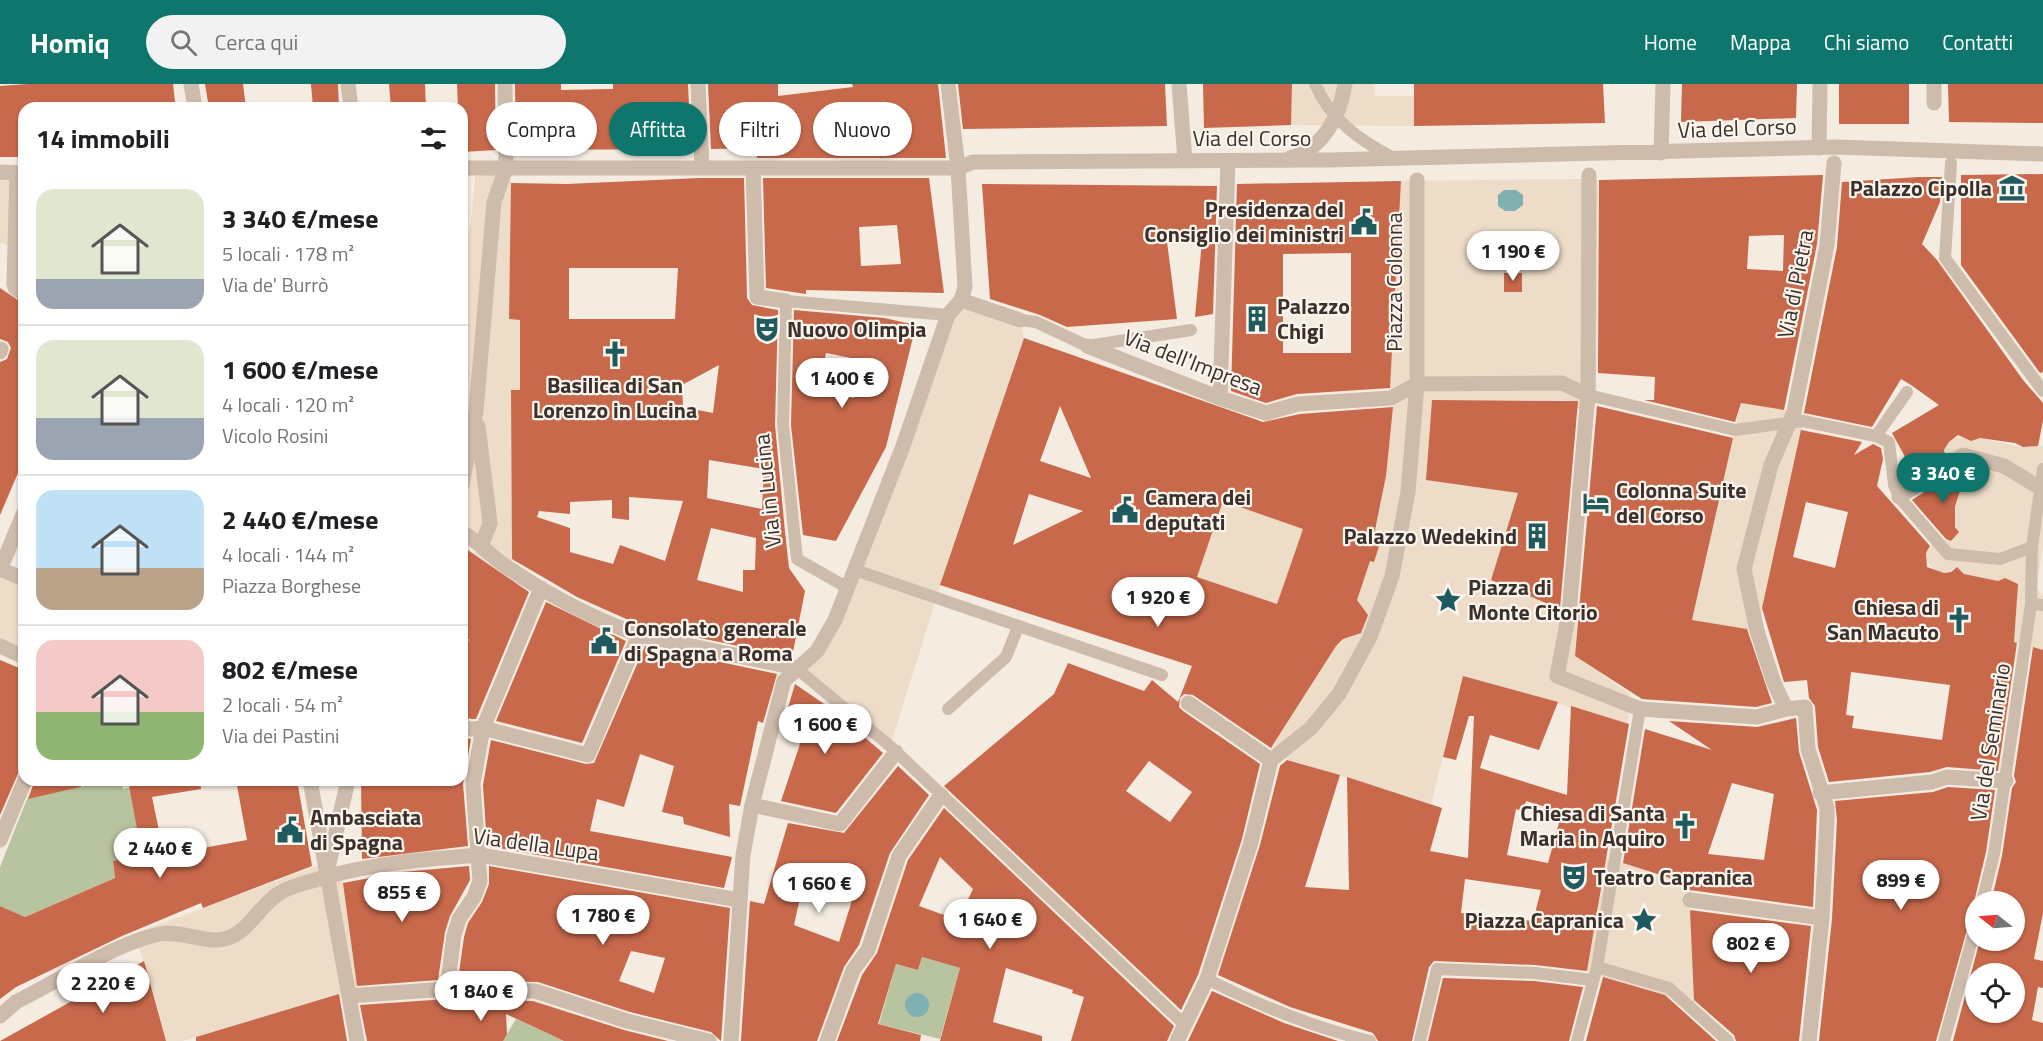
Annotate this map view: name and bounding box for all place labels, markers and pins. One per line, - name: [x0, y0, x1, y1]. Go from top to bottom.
- place label: Palazzo Cipolla: [1850, 171, 1992, 205]
- museum icon: Palazzo Cipolla: [1997, 173, 2027, 203]
- place label: Presidenza del Consiglio dei ministri: [1144, 192, 1344, 251]
- public building icon: Presidenza del Consiglio dei ministri: [1349, 207, 1379, 237]
- pin: 1 190 €: [1458, 231, 1568, 282]
- place label: Palazzo Chigi: [1277, 289, 1350, 348]
- building icon: Palazzo Chigi: [1242, 304, 1272, 334]
- place label: Nuovo Olimpia: [787, 312, 927, 346]
- theatre icon: Nuovo Olimpia: [752, 314, 782, 344]
- church icon: Basilica di San Lorenzo in Lucina: [600, 339, 630, 369]
- pin: 1 400 €: [787, 358, 897, 409]
- place label: Basilica di San Lorenzo in Lucina: [533, 368, 697, 427]
- pin: 3 340 €: [1888, 453, 1998, 504]
- place label: Colonna Suite del Corso: [1616, 473, 1747, 532]
- place label: Camera dei deputati: [1145, 480, 1251, 539]
- hotel icon: Colonna Suite del Corso: [1581, 488, 1611, 518]
- public building icon: Camera dei deputati: [1110, 495, 1140, 525]
- place label: Palazzo Wedekind: [1343, 519, 1517, 553]
- building icon: Palazzo Wedekind: [1522, 521, 1552, 551]
- place label: Piazza di Monte Citorio: [1468, 570, 1598, 629]
- pin: 1 920 €: [1103, 577, 1213, 628]
- place icon: Piazza di Monte Citorio: [1433, 585, 1463, 615]
- place label: Chiesa di San Macuto: [1827, 590, 1939, 649]
- church icon: Chiesa di San Macuto: [1944, 605, 1974, 635]
- place label: Consolato generale di Spagna a Roma: [624, 611, 806, 670]
- public building icon: Consolato generale di Spagna a Roma: [589, 626, 619, 656]
- pin: 1 600 €: [770, 704, 880, 755]
- place label: Chiesa di Santa Maria in Aquiro: [1519, 796, 1665, 855]
- place label: Ambasciata di Spagna: [310, 800, 421, 859]
- church icon: Chiesa di Santa Maria in Aquiro: [1670, 811, 1700, 841]
- public building icon: Ambasciata di Spagna: [275, 815, 305, 845]
- pin: 2 440 €: [105, 828, 215, 879]
- place label: Teatro Capranica: [1594, 860, 1753, 894]
- pin: 899 €: [1859, 860, 1943, 911]
- theatre icon: Teatro Capranica: [1559, 862, 1589, 892]
- pin: 1 660 €: [764, 863, 874, 914]
- pin: 855 €: [360, 872, 444, 923]
- pin: 1 780 €: [548, 895, 658, 946]
- pin: 1 640 €: [935, 899, 1045, 950]
- place label: Piazza Capranica: [1465, 903, 1624, 937]
- place icon: Piazza Capranica: [1629, 905, 1659, 935]
- pin: 802 €: [1709, 923, 1793, 974]
- pin: 2 220 €: [48, 963, 158, 1014]
- pin: 1 840 €: [426, 971, 536, 1022]

